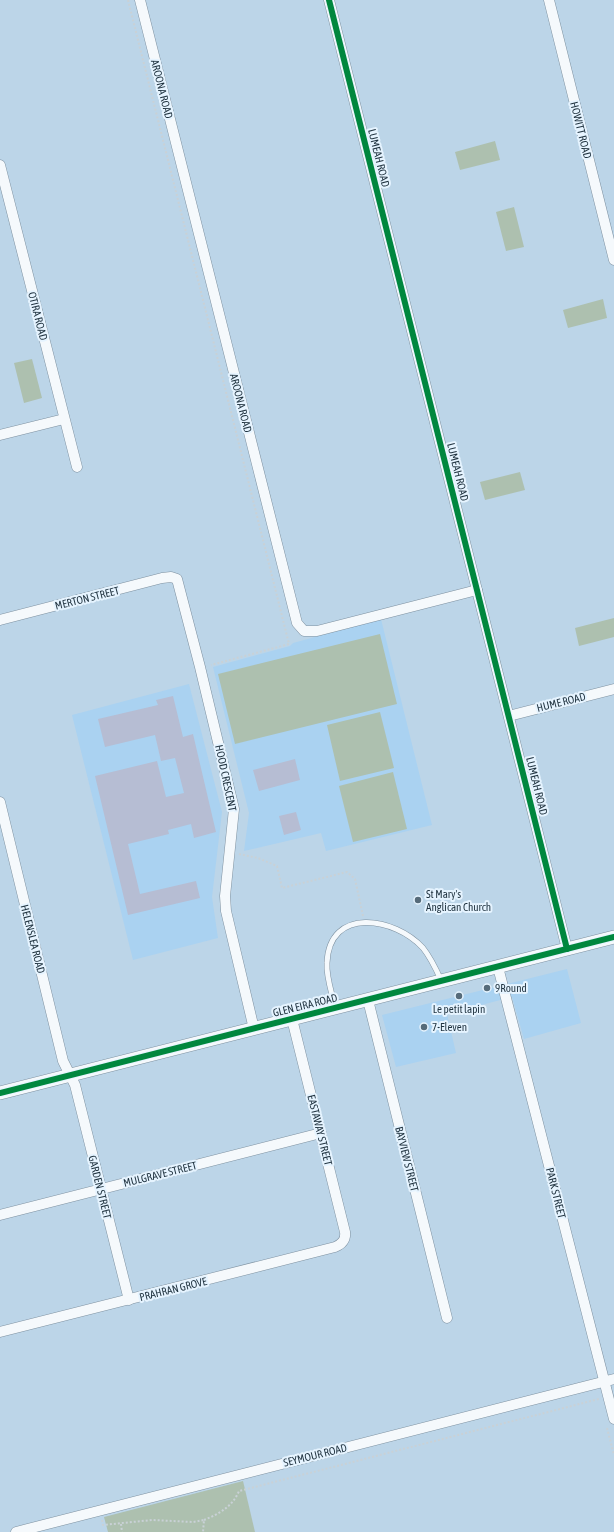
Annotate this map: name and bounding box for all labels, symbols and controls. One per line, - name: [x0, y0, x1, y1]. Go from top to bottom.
- street label: AROONA ROAD: [149, 58, 175, 120]
- street label: HOWITT ROAD: [568, 100, 594, 160]
- street label: LUMEAH ROAD: [366, 128, 392, 188]
- street label: OTIRA ROAD: [26, 290, 50, 342]
- street label: AROONA ROAD: [228, 372, 254, 434]
- street label: LUMEAH ROAD: [445, 442, 471, 502]
- street label: MERTON STREET: [54, 584, 121, 612]
- street label: HUME ROAD: [535, 690, 587, 714]
- street label: HOOD CRESCENT: [213, 744, 239, 812]
- street label: LUMEAH ROAD: [524, 756, 550, 816]
- place label: St Mary's Anglican Church: [426, 888, 491, 913]
- marker: St Mary's Anglican Church: [413, 895, 423, 905]
- street label: HELENSLEA ROAD: [19, 903, 47, 975]
- place label: 9Round: [495, 982, 527, 994]
- marker: 9Round: [482, 983, 492, 993]
- street label: GLEN EIRA ROAD: [272, 991, 338, 1019]
- marker: Le petit lapin: [454, 991, 464, 1001]
- place label: Le petit lapin: [433, 1003, 485, 1015]
- place label: 7-Eleven: [432, 1021, 467, 1033]
- marker: 7-Eleven: [419, 1022, 429, 1032]
- street label: EASTAWAY STREET: [305, 1093, 335, 1167]
- street label: BAYVIEW STREET: [393, 1125, 421, 1193]
- street label: GARDEN STREET: [86, 1154, 114, 1220]
- street label: MULGRAVE STREET: [122, 1159, 198, 1189]
- street label: PARK STREET: [544, 1166, 568, 1220]
- street label: PRAHRAN GROVE: [138, 1275, 208, 1303]
- street label: SEYMOUR ROAD: [282, 1441, 348, 1469]

